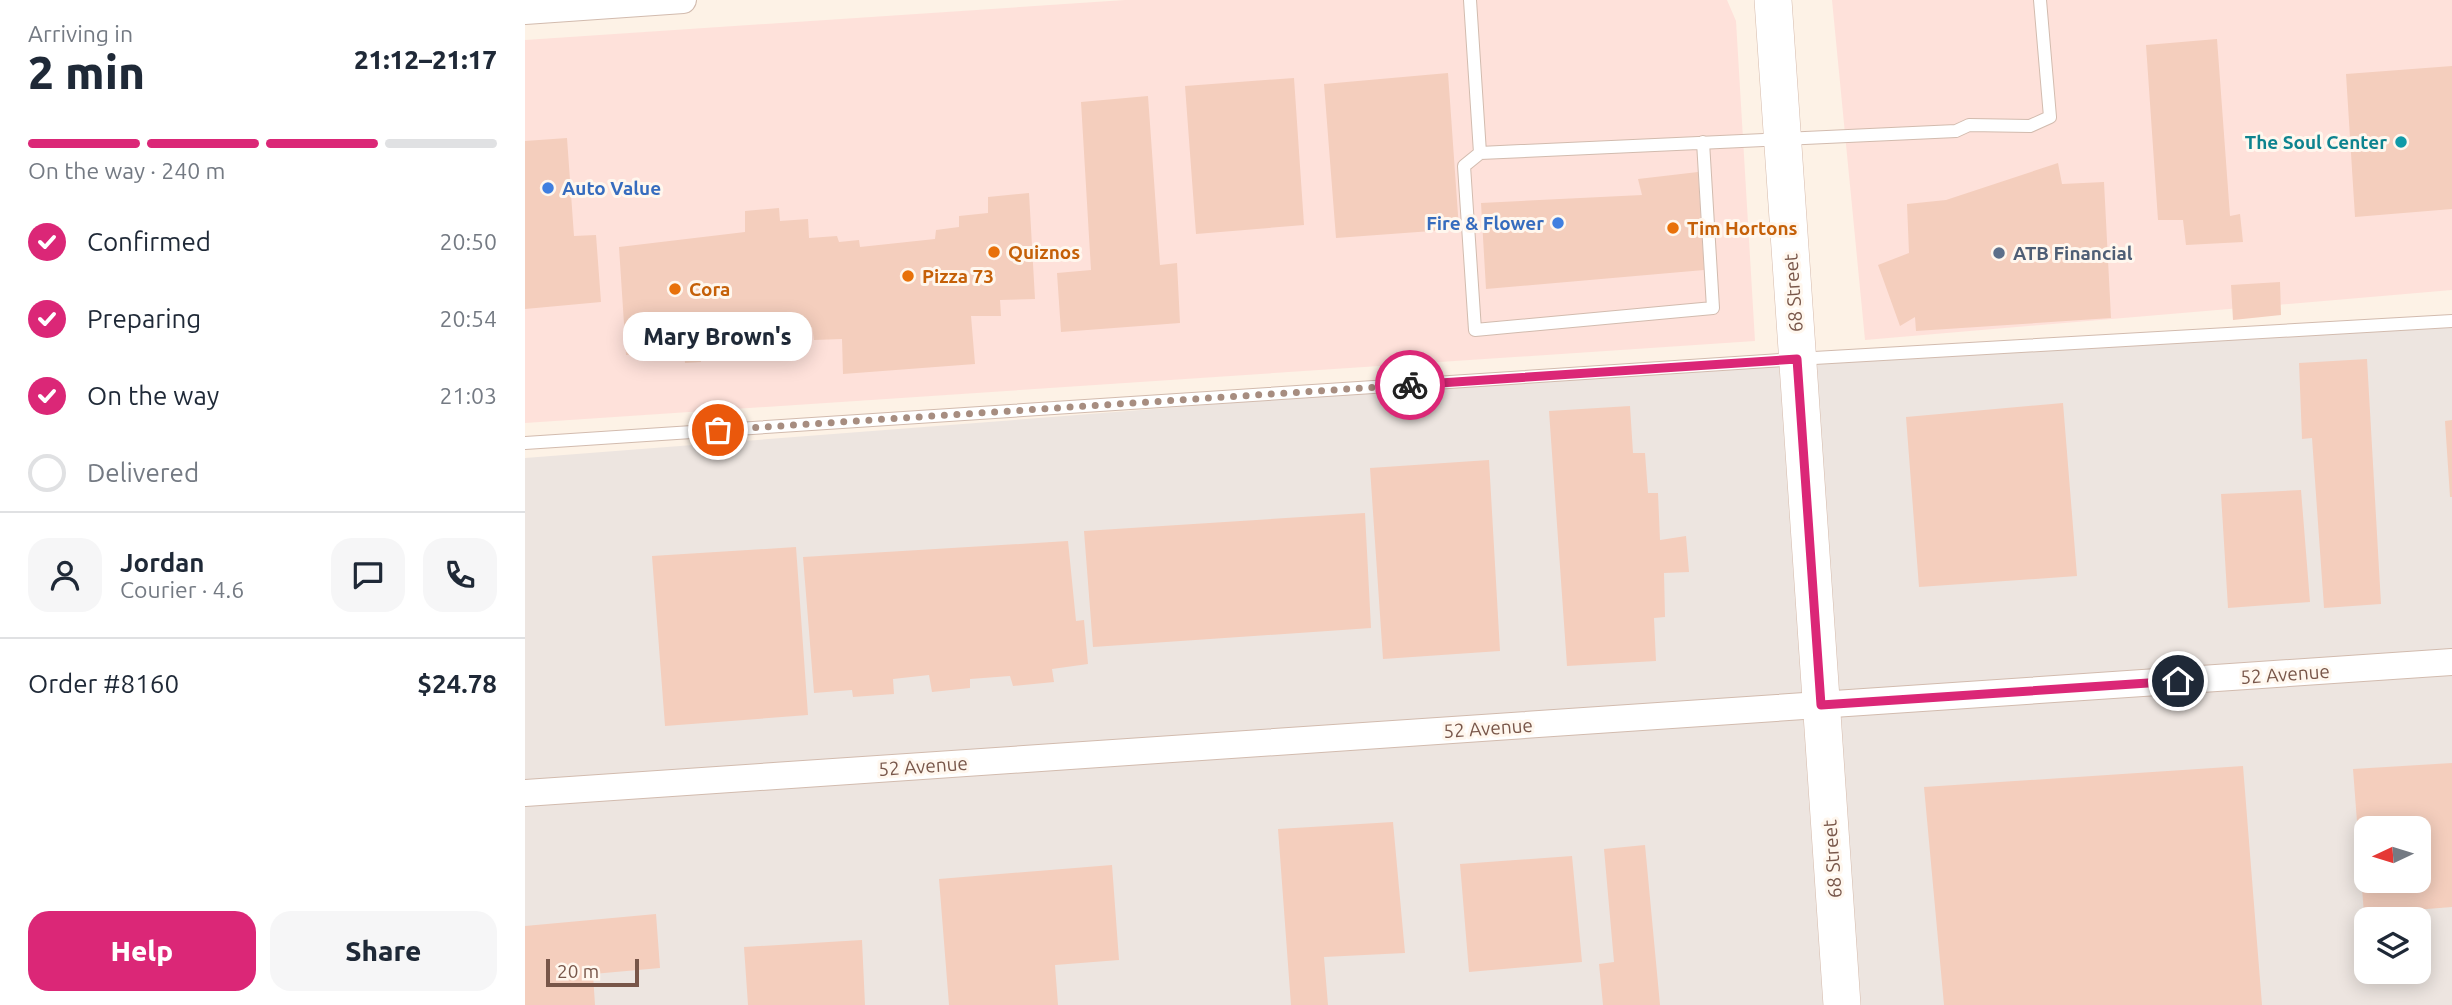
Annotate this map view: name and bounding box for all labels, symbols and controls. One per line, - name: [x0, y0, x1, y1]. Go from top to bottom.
- text: Arriving in: [28, 21, 133, 46]
- text: 21:12–21:17: [354, 45, 497, 74]
- text: 2 min: [28, 46, 145, 98]
- place label: The Soul Center: [2245, 131, 2387, 153]
- marker: The Soul Center: [2393, 134, 2409, 150]
- text: On the way · 240 m: [28, 158, 225, 183]
- place label: Auto Value: [562, 177, 661, 199]
- marker: Auto Value: [540, 180, 556, 196]
- place label: Fire & Flower: [1426, 212, 1544, 234]
- marker: Fire & Flower: [1550, 215, 1566, 231]
- place label: Tim Hortons: [1687, 217, 1798, 239]
- marker: Tim Hortons: [1665, 220, 1681, 236]
- icon: check: [28, 223, 66, 261]
- text: Confirmed: [87, 227, 211, 256]
- text: 20:50: [439, 229, 497, 254]
- place label: Quiznos: [1008, 241, 1080, 263]
- place label: ATB Financial: [2013, 242, 2133, 264]
- marker: Quiznos: [986, 244, 1002, 260]
- marker: ATB Financial: [1991, 245, 2007, 261]
- street label: 68 Street: [1779, 252, 1807, 333]
- place label: Pizza 73: [922, 265, 994, 287]
- marker: Pizza 73: [900, 268, 916, 284]
- place label: Cora: [689, 278, 730, 300]
- marker: Cora: [667, 281, 683, 297]
- icon: check: [28, 300, 66, 338]
- text: Preparing: [87, 304, 201, 333]
- text: 20:54: [439, 306, 497, 331]
- callout: Mary Brown's: [624, 311, 813, 360]
- text: Mary Brown's: [643, 324, 792, 349]
- courier: [1375, 350, 1445, 420]
- icon: bike: [1391, 366, 1429, 404]
- icon: check: [28, 377, 66, 415]
- text: On the way: [87, 381, 219, 410]
- text: 21:03: [439, 383, 497, 408]
- pin: [688, 400, 748, 460]
- icon: bag: [699, 411, 737, 449]
- text: Delivered: [87, 458, 199, 487]
- button: person: [28, 538, 102, 612]
- button: chat: [331, 538, 405, 612]
- button: phone: [423, 538, 497, 612]
- text: Jordan: [120, 548, 205, 577]
- text: Courier · 4.6: [120, 577, 244, 602]
- pin: [2148, 651, 2208, 711]
- street label: 52 Avenue: [2239, 660, 2331, 688]
- icon: home: [2159, 662, 2197, 700]
- text: Order #8160: [28, 669, 179, 698]
- text: $24.78: [417, 669, 497, 698]
- street label: 52 Avenue: [1442, 714, 1534, 742]
- street label: 52 Avenue: [877, 752, 969, 780]
- north arrow: [2354, 816, 2431, 892]
- map controls: [2354, 816, 2431, 984]
- street label: 68 Street: [1818, 818, 1846, 899]
- button: layers: [2354, 907, 2431, 984]
- button: Help: [28, 911, 256, 991]
- button: Share: [270, 911, 497, 991]
- scale bar: [546, 956, 639, 988]
- text: 20 m: [557, 960, 599, 982]

